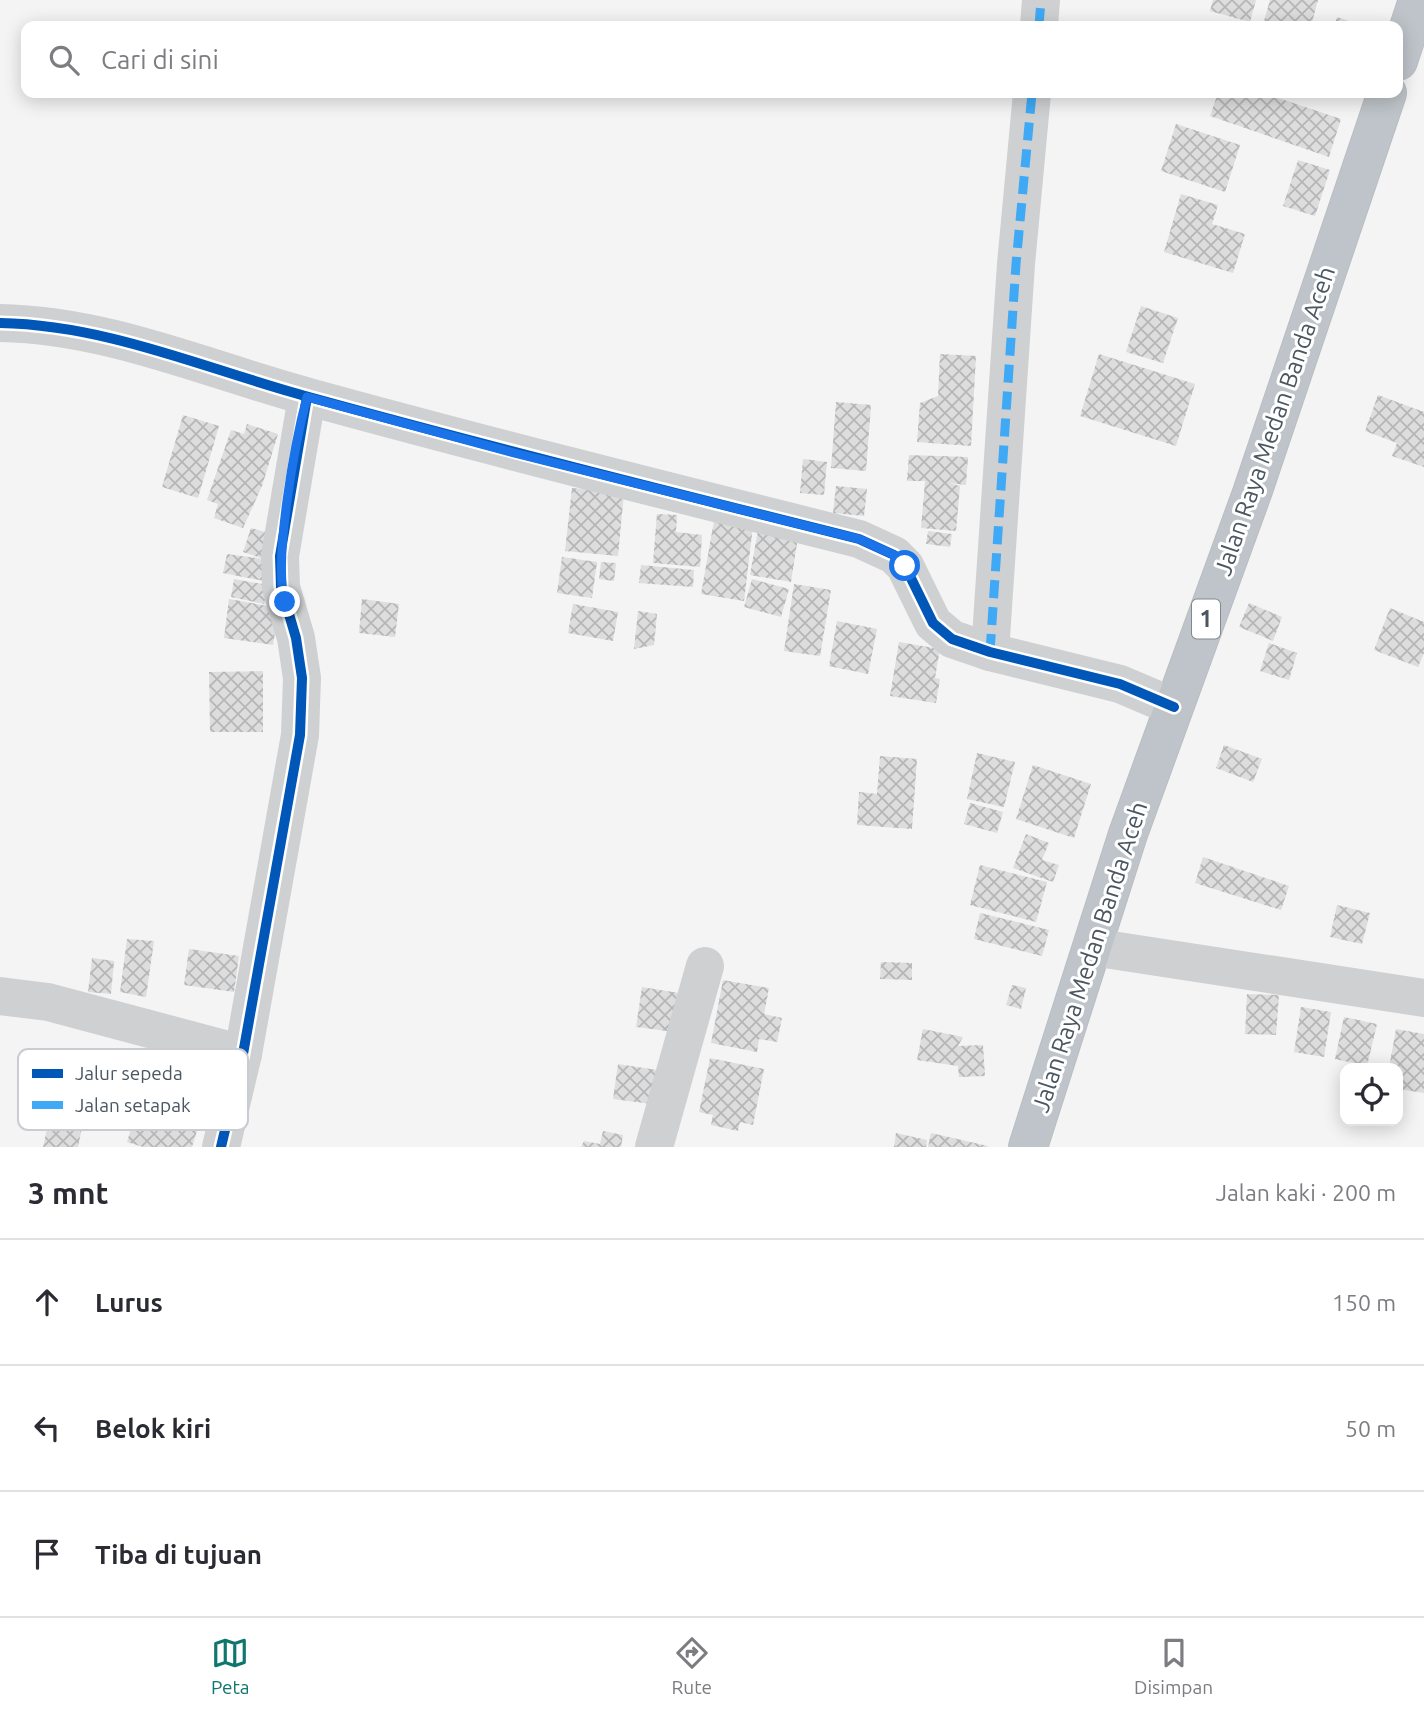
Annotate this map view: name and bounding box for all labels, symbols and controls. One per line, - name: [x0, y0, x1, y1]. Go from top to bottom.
- search box: [21, 21, 1403, 98]
- icon: search: [45, 41, 83, 79]
- text: Cari di sini: [101, 45, 219, 74]
- street label: Jalan Raya Medan Banda Aceh: [1209, 263, 1340, 579]
- route start: [889, 550, 920, 581]
- route end: [269, 586, 300, 617]
- road number: 1: [1192, 600, 1220, 638]
- street label: Jalan Raya Medan Banda Aceh: [1026, 798, 1153, 1116]
- legend: [18, 1049, 248, 1130]
- text: Jalur sepeda: [75, 1062, 183, 1084]
- map controls: [1340, 1063, 1403, 1126]
- button: locate: [1340, 1063, 1403, 1126]
- text: Jalan setapak: [75, 1094, 191, 1116]
- text: 3 mnt: [28, 1176, 108, 1210]
- text: Jalan kaki · 200 m: [1216, 1180, 1396, 1205]
- icon: ahead: [28, 1283, 66, 1321]
- text: Lurus: [95, 1288, 163, 1317]
- text: 150 m: [1332, 1290, 1396, 1315]
- icon: left: [28, 1409, 66, 1447]
- text: Belok kiri: [95, 1414, 211, 1443]
- text: 50 m: [1345, 1416, 1396, 1441]
- icon: arrive: [28, 1535, 66, 1573]
- text: Tiba di tujuan: [95, 1540, 262, 1569]
- tab: Peta: [211, 1634, 250, 1698]
- tab: Rute: [672, 1634, 712, 1698]
- tab: Disimpan: [1134, 1634, 1213, 1698]

